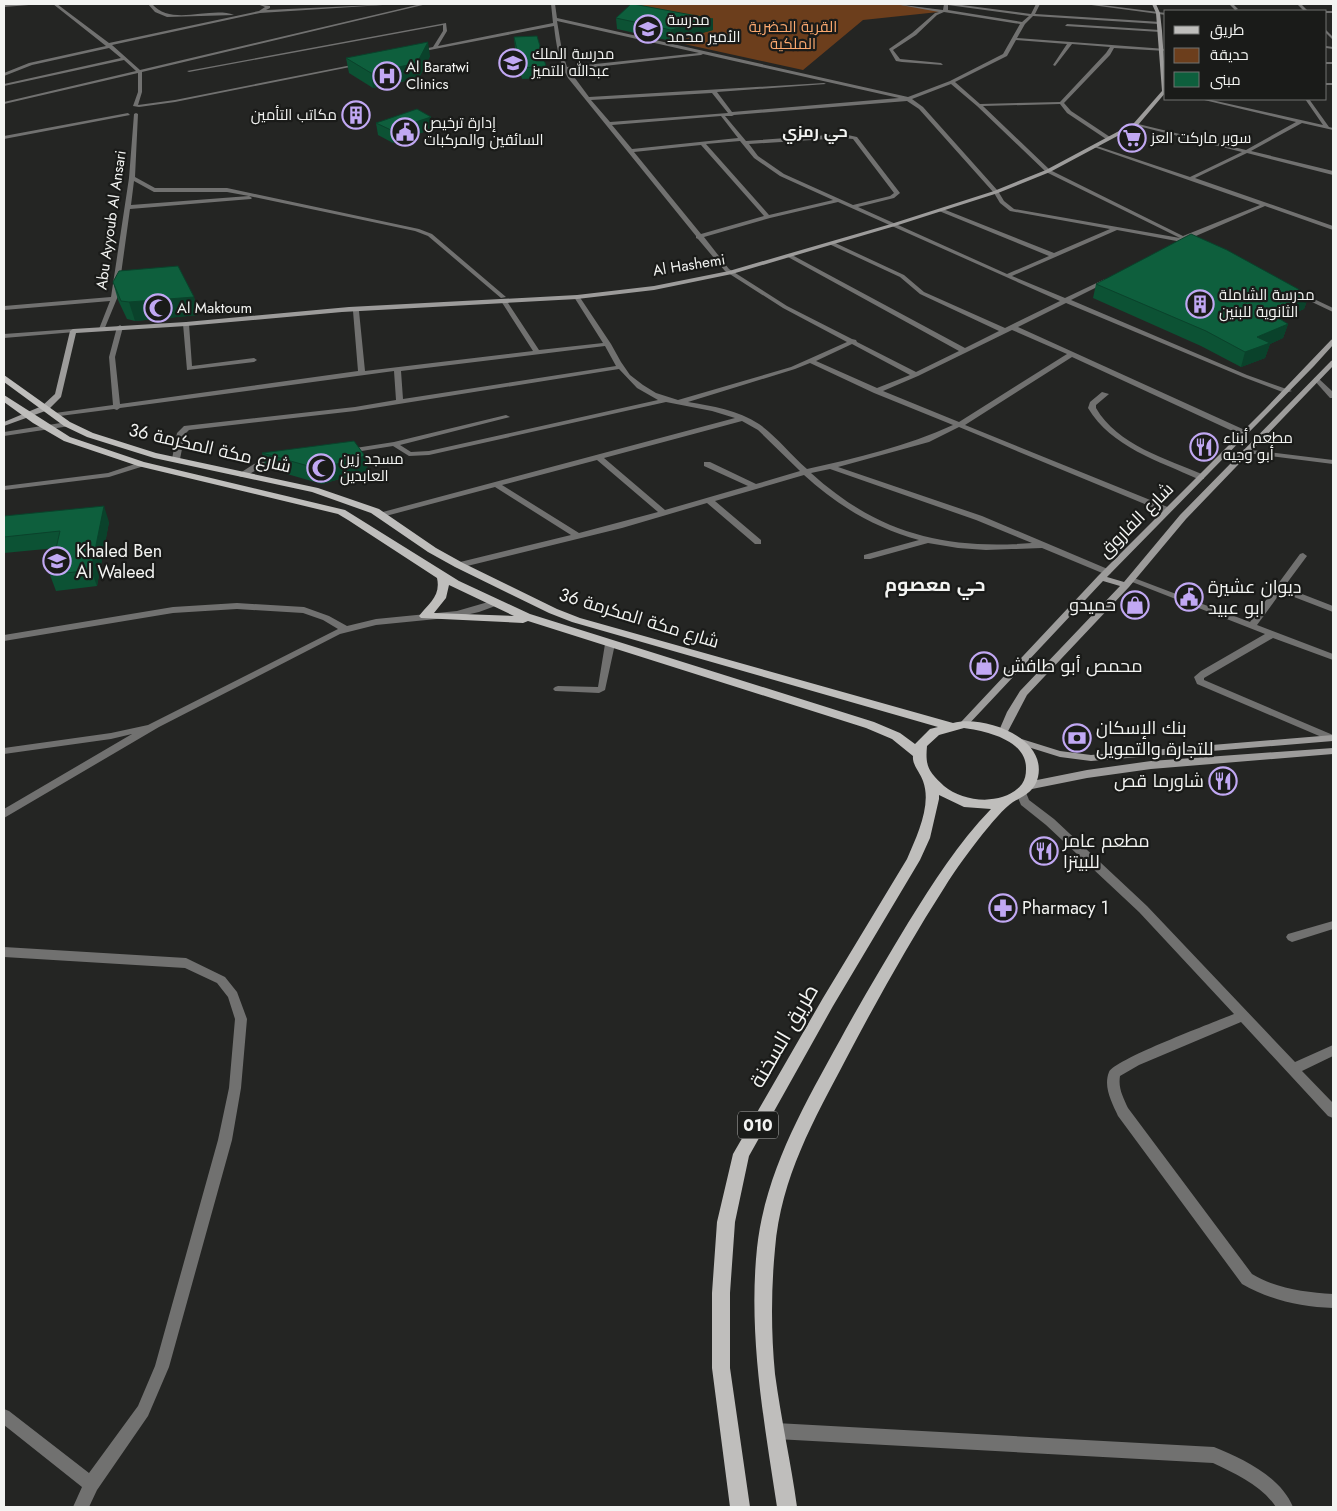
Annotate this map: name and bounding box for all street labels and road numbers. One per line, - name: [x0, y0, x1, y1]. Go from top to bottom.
- street label: Abu Ayyoub Al Ansari: [90, 149, 132, 291]
- street label: Al Hashemi: [651, 248, 727, 282]
- street label: شارع مكة المكرمة 36: [126, 417, 294, 479]
- street label: شارع الفاروق: [1093, 477, 1179, 563]
- street label: شارع مكة المكرمة 36: [556, 581, 722, 655]
- street label: طريق السخنة: [742, 979, 826, 1093]
- road number: 010: [738, 1112, 778, 1138]

